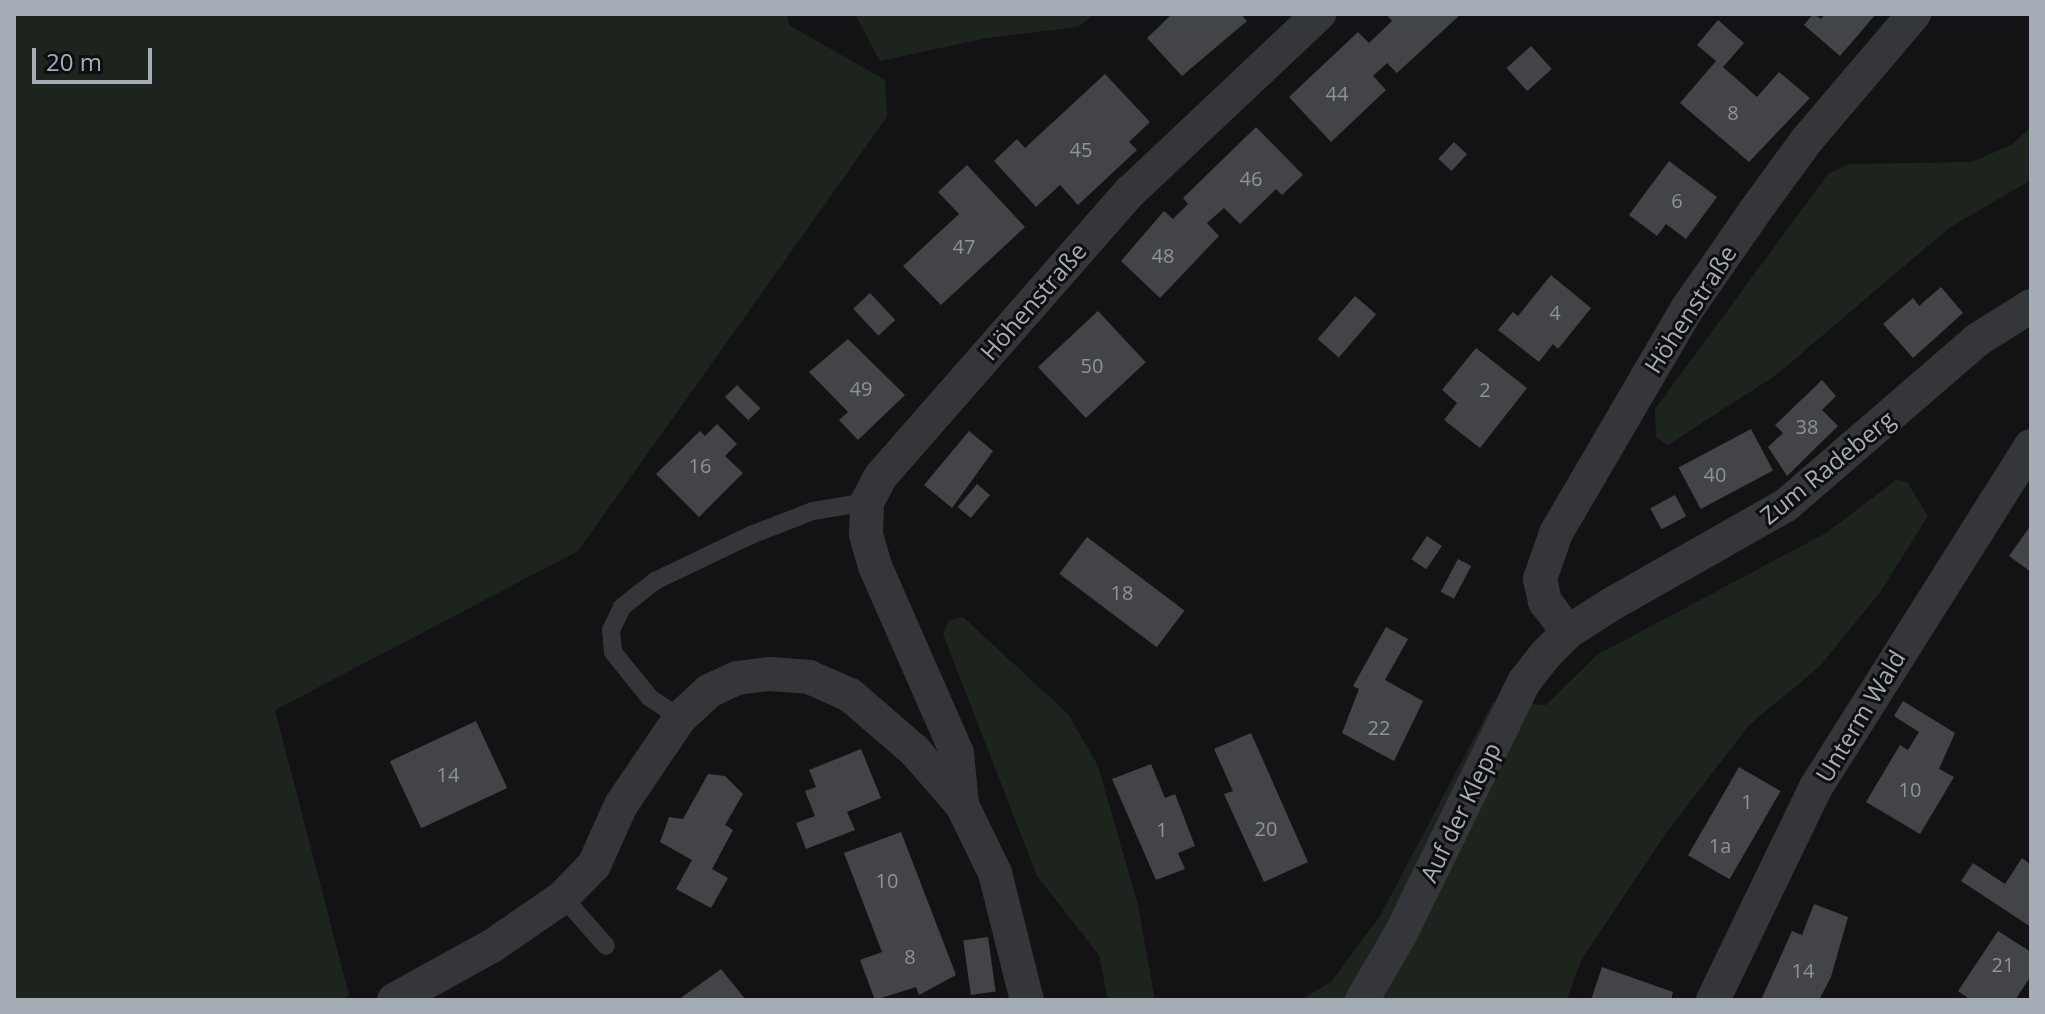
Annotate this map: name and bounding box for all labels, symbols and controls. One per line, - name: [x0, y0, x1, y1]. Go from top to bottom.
- scale bar: [36, 32, 156, 82]
- text: 20 m: [46, 45, 102, 78]
- house number: 44: [1326, 81, 1348, 105]
- house number: 8: [1727, 100, 1739, 124]
- house number: 45: [1070, 137, 1092, 161]
- house number: 46: [1240, 166, 1262, 190]
- house number: 6: [1671, 188, 1683, 212]
- house number: 47: [953, 234, 975, 258]
- street label: Höhenstraße: [974, 236, 1092, 366]
- street label: Höhenstraße: [1638, 240, 1742, 378]
- house number: 48: [1152, 243, 1174, 267]
- house number: 4: [1549, 300, 1561, 324]
- house number: 50: [1081, 353, 1103, 377]
- house number: 49: [850, 376, 872, 400]
- house number: 2: [1479, 377, 1491, 401]
- street label: Zum Radeberg: [1754, 404, 1900, 530]
- house number: 38: [1796, 414, 1818, 438]
- house number: 16: [689, 453, 711, 477]
- house number: 40: [1704, 462, 1726, 486]
- house number: 18: [1111, 580, 1133, 604]
- street label: Unterm Wald: [1809, 645, 1911, 787]
- house number: 22: [1368, 715, 1390, 739]
- street label: Auf der Klepp: [1414, 737, 1506, 887]
- house number: 14: [437, 762, 459, 786]
- house number: 10: [1899, 777, 1921, 801]
- house number: 1: [1741, 789, 1753, 813]
- house number: 20: [1255, 816, 1277, 840]
- house number: 1: [1156, 817, 1168, 841]
- house number: 1a: [1709, 833, 1731, 857]
- house number: 10: [876, 868, 898, 892]
- house number: 8: [904, 944, 916, 968]
- house number: 21: [1992, 952, 2014, 976]
- house number: 14: [1792, 958, 1814, 982]

